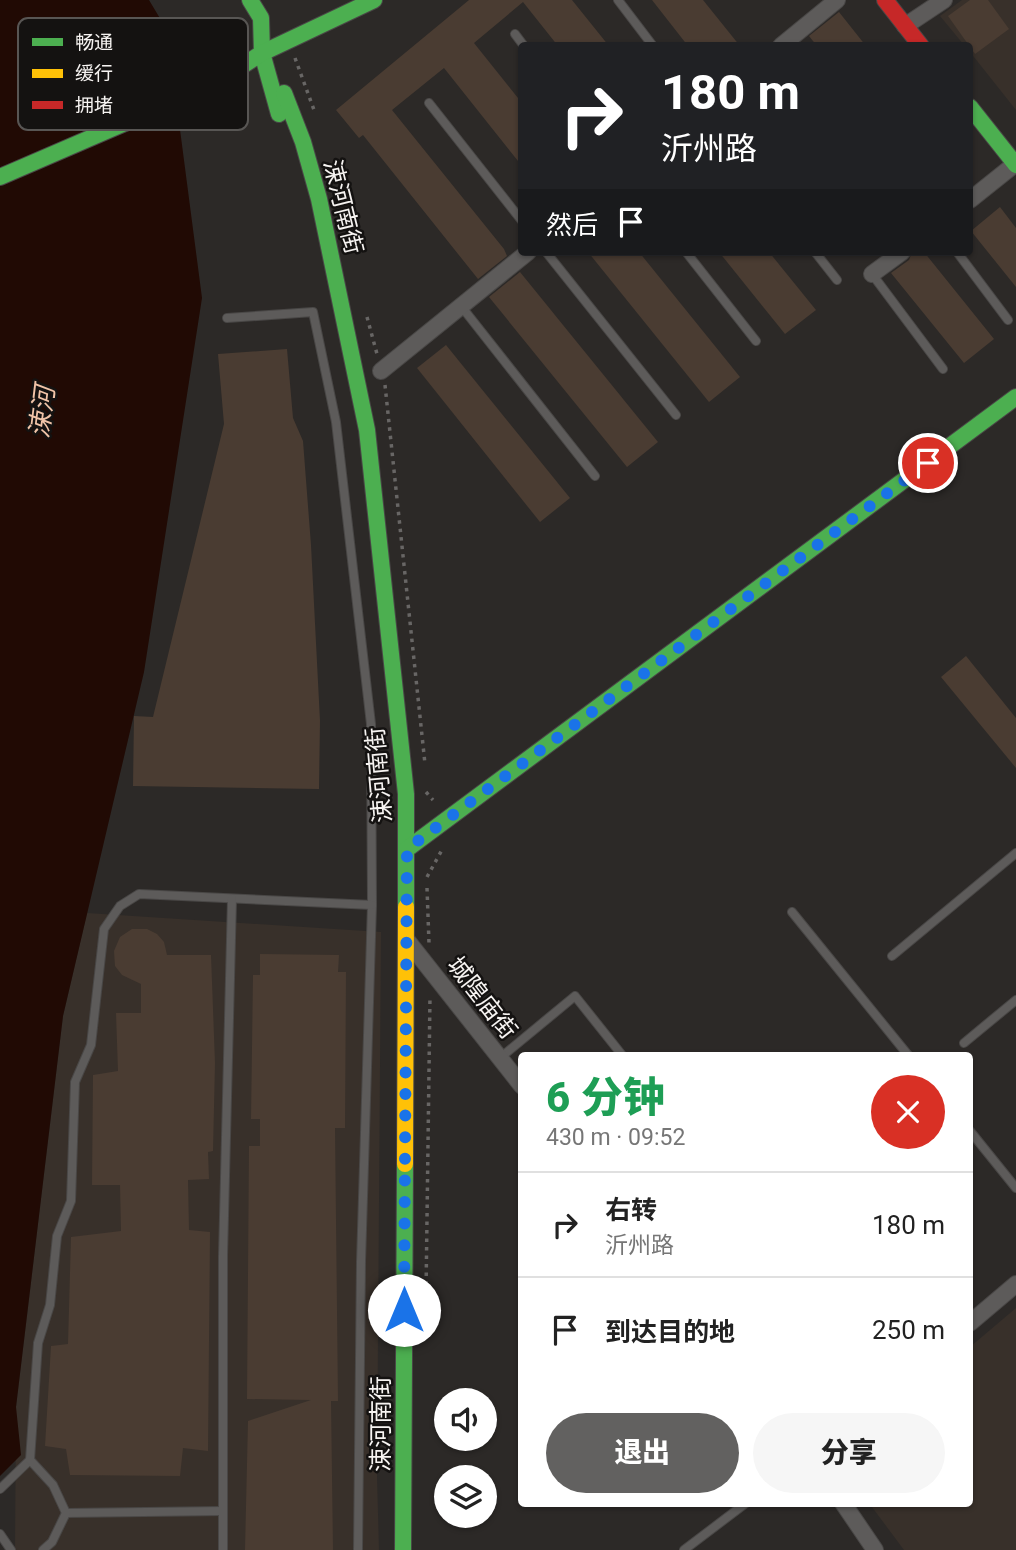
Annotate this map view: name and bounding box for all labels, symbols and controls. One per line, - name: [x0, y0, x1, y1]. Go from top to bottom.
- legend: [18, 18, 248, 130]
- text: 畅通: [75, 31, 113, 54]
- text: 缓行: [75, 62, 113, 85]
- text: 180 m: [661, 64, 800, 121]
- icon: right: [546, 70, 637, 161]
- text: 拥堵: [75, 94, 113, 117]
- text: 沂州路: [661, 130, 757, 168]
- street label: 涑河南街: [318, 157, 368, 257]
- icon: arrive: [612, 203, 650, 241]
- text: 然后: [546, 210, 598, 240]
- water label: 涑河: [24, 379, 61, 440]
- pin: [898, 433, 958, 493]
- icon: arrive: [909, 444, 947, 482]
- street label: 涑河南街: [361, 726, 397, 824]
- street label: 城隍庙街: [441, 952, 523, 1044]
- text: 6 分钟: [546, 1073, 665, 1122]
- button: close: [871, 1075, 945, 1149]
- text: 430 m · 09:52: [546, 1124, 685, 1151]
- text: 右转: [605, 1195, 657, 1225]
- icon: right: [546, 1206, 584, 1244]
- text: 180 m: [872, 1210, 945, 1240]
- text: 沂州路: [605, 1232, 674, 1259]
- position arrow: [367, 1273, 441, 1347]
- icon: arrive: [546, 1311, 584, 1349]
- text: 250 m: [872, 1315, 945, 1345]
- text: 到达目的地: [605, 1317, 735, 1347]
- street label: 涑河南街: [367, 1376, 395, 1472]
- map controls: [434, 1388, 497, 1528]
- button: sound: [434, 1388, 497, 1451]
- button: 退出: [546, 1413, 739, 1493]
- button: 分享: [753, 1413, 945, 1493]
- button: layers: [434, 1465, 497, 1528]

